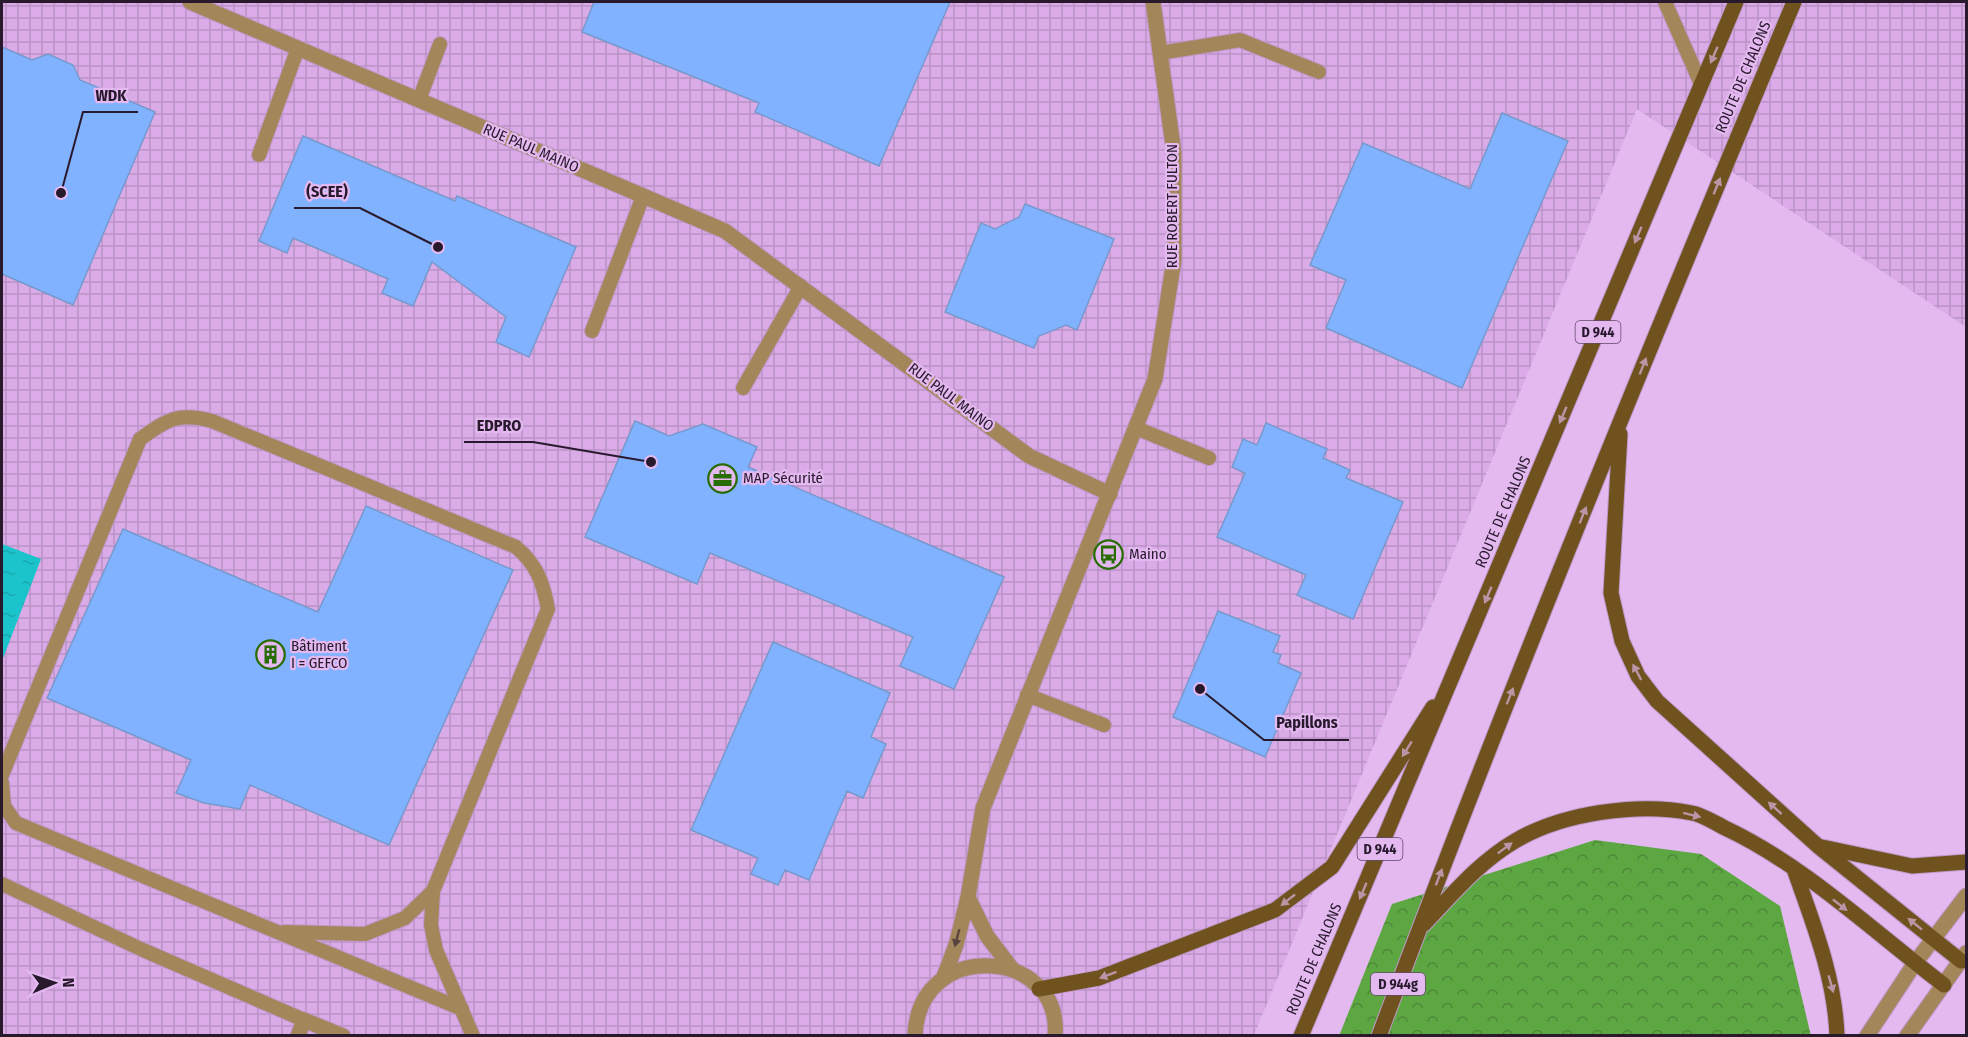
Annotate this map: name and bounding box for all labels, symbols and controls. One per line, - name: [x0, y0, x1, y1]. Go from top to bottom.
- street label: ROUTE DE CHALONS: [1711, 18, 1775, 136]
- one-way arrow: [1709, 47, 1719, 65]
- callout: WDK: [83, 78, 138, 112]
- text: WDK: [95, 86, 127, 105]
- street label: RUE PAUL MAINO: [480, 120, 582, 176]
- street label: RUE ROBERT FULTON: [1163, 144, 1181, 268]
- callout: (SCEE): [294, 174, 360, 208]
- one-way arrow: [1713, 177, 1722, 195]
- text: (SCEE): [306, 182, 348, 201]
- one-way arrow: [1633, 227, 1643, 245]
- road number: D 944: [1576, 321, 1620, 343]
- one-way arrow: [1639, 357, 1648, 375]
- street label: RUE PAUL MAINO: [905, 359, 997, 435]
- one-way arrow: [1558, 407, 1568, 425]
- callout: EDPRO: [464, 408, 533, 442]
- text: EDPRO: [477, 416, 521, 435]
- street label: ROUTE DE CHALONS: [1471, 453, 1535, 571]
- office icon: MAP Sécurité: [706, 462, 738, 494]
- place label: MAP Sécurité: [743, 469, 823, 487]
- one-way arrow: [1578, 505, 1588, 523]
- bus stop icon: Maino: [1092, 538, 1124, 570]
- place label: Maino: [1129, 545, 1167, 563]
- one-way arrow: [1483, 586, 1492, 604]
- place label: Bâtiment I = GEFCO: [291, 637, 347, 672]
- building icon: Bâtiment I = GEFCO: [254, 639, 286, 671]
- one-way arrow: [1632, 663, 1642, 680]
- one-way arrow: [1505, 686, 1515, 704]
- callout: Papillons: [1264, 706, 1349, 740]
- text: Papillons: [1276, 713, 1338, 732]
- one-way arrow: [1402, 741, 1413, 757]
- one-way arrow: [1768, 801, 1783, 815]
- one-way arrow: [1683, 810, 1701, 820]
- road number: D 944: [1358, 838, 1402, 860]
- one-way arrow: [1497, 842, 1513, 854]
- one-way arrow: [1435, 868, 1444, 886]
- one-way arrow: [1358, 882, 1367, 900]
- one-way arrow: [1280, 894, 1296, 907]
- one-way arrow: [1832, 898, 1847, 910]
- street label: ROUTE DE CHALONS: [1282, 900, 1346, 1018]
- one-way arrow: [1908, 919, 1923, 931]
- one-way arrow: [952, 929, 962, 947]
- north arrow: [24, 953, 84, 1013]
- one-way arrow: [1099, 970, 1117, 980]
- road number: D 944g: [1371, 973, 1425, 995]
- one-way arrow: [1827, 976, 1836, 994]
- text: N: [59, 977, 78, 988]

